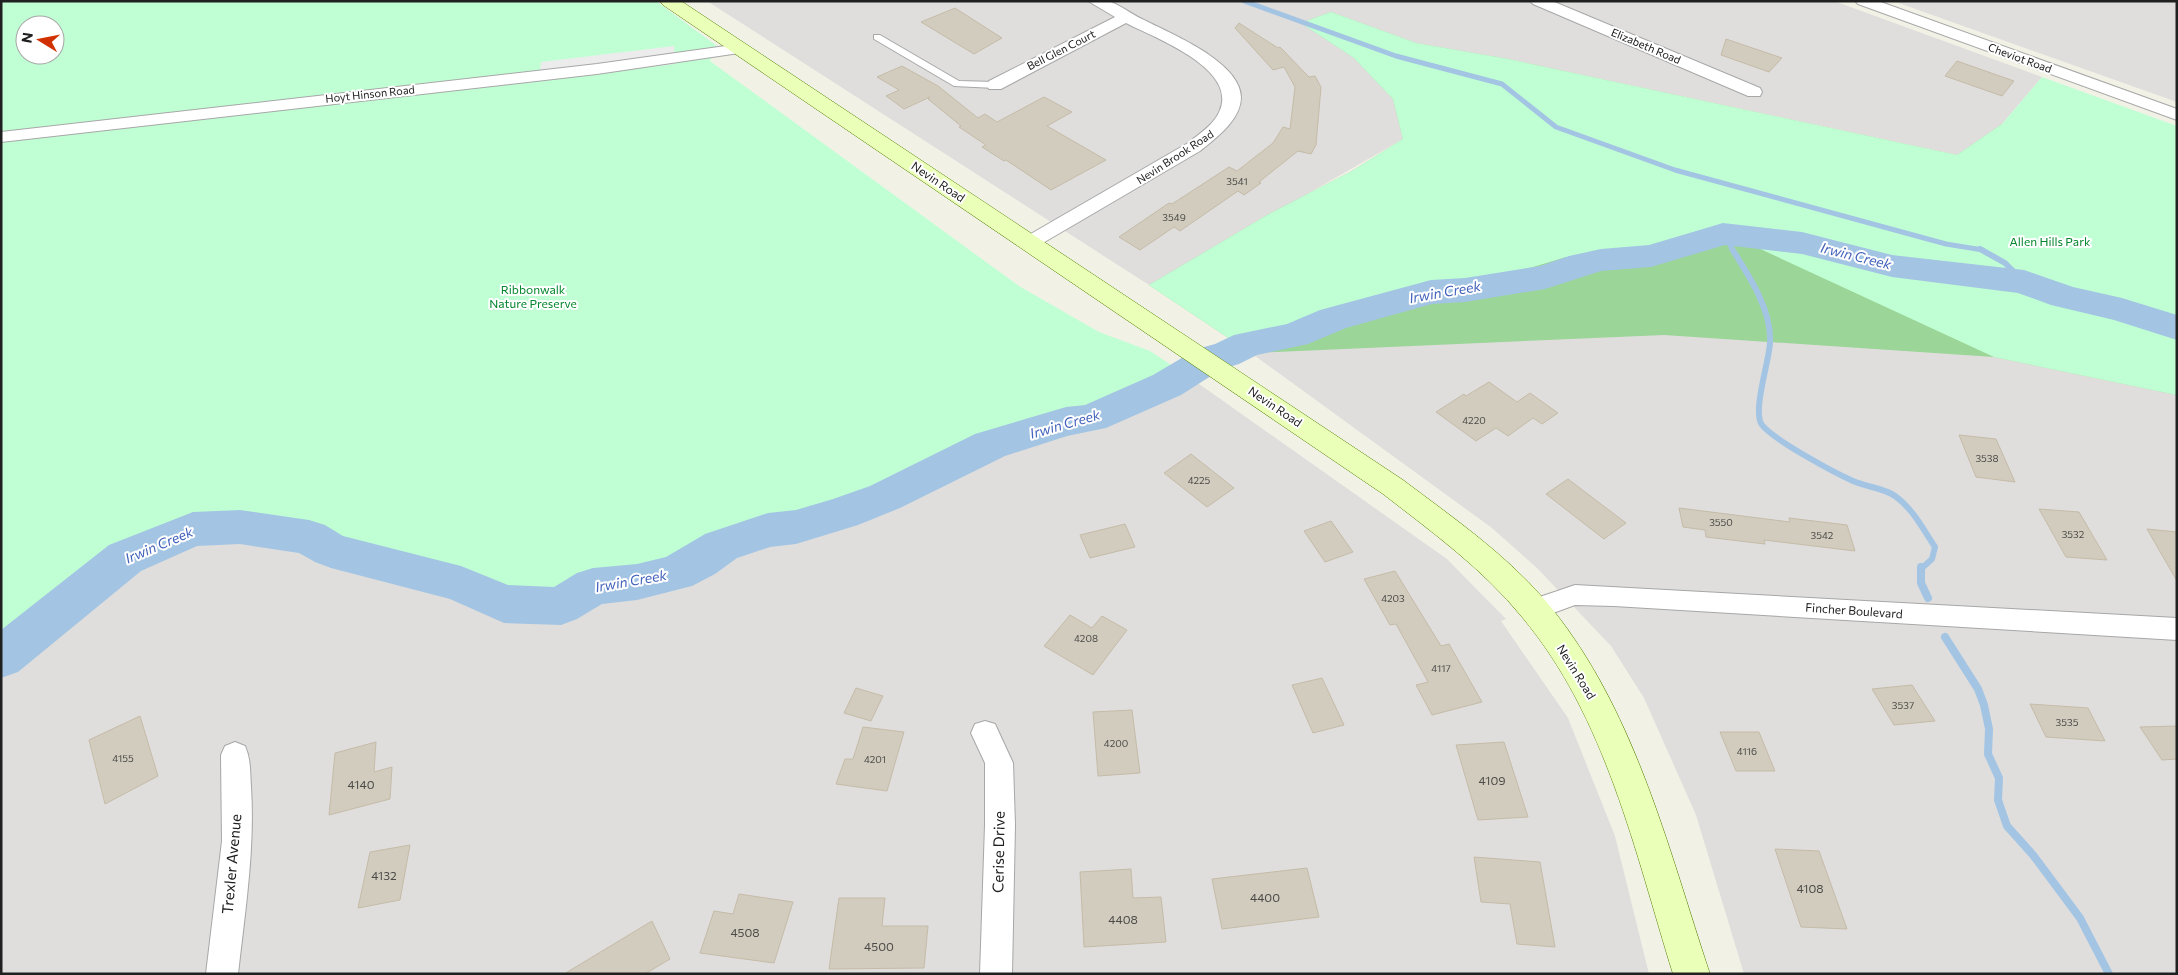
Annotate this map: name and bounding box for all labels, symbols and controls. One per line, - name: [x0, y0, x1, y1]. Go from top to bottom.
- north arrow: [15, 15, 65, 65]
- street label: Elizabeth Road: [1609, 25, 1683, 66]
- street label: Bell Glen Court: [1024, 27, 1097, 72]
- text: N: [17, 31, 36, 44]
- street label: Cheviot Road: [1987, 40, 2054, 75]
- street label: Hoyt Hinson Road: [325, 82, 415, 105]
- street label: Nevin Brook Road: [1134, 127, 1216, 186]
- street label: Nevin Road: [909, 158, 968, 204]
- house number: 3541: [1226, 175, 1248, 187]
- house number: 3549: [1162, 211, 1186, 223]
- park label: Allen Hills Park: [2010, 234, 2091, 248]
- water label: Irwin Creek: [1819, 239, 1894, 273]
- water label: Irwin Creek: [1408, 277, 1482, 306]
- park label: Ribbonwalk Nature Preserve: [489, 282, 577, 310]
- street label: Nevin Road: [1246, 383, 1305, 429]
- water label: Irwin Creek: [1028, 405, 1102, 442]
- house number: 4220: [1462, 414, 1486, 426]
- house number: 3538: [1975, 452, 1999, 464]
- house number: 4225: [1188, 474, 1211, 486]
- house number: 3550: [1709, 516, 1733, 528]
- water label: Irwin Creek: [122, 522, 196, 566]
- house number: 3532: [2062, 528, 2085, 540]
- house number: 3542: [1811, 529, 1834, 541]
- water label: Irwin Creek: [594, 566, 668, 595]
- house number: 4203: [1381, 592, 1405, 604]
- street label: Fincher Boulevard: [1805, 600, 1903, 620]
- house number: 4208: [1074, 632, 1098, 644]
- street label: Nevin Road: [1555, 642, 1599, 701]
- house number: 4117: [1431, 662, 1451, 674]
- house number: 3537: [1892, 699, 1914, 711]
- house number: 3535: [2056, 716, 2079, 728]
- house number: 4200: [1104, 737, 1128, 749]
- house number: 4116: [1737, 745, 1757, 757]
- house number: 4155: [112, 752, 134, 764]
- house number: 4201: [864, 753, 886, 765]
- house number: 4109: [1478, 773, 1506, 787]
- house number: 4140: [347, 777, 375, 791]
- street label: Cerise Drive: [988, 811, 1008, 893]
- street label: Trexler Avenue: [218, 813, 244, 915]
- house number: 4132: [371, 868, 397, 882]
- house number: 4108: [1796, 881, 1824, 895]
- house number: 4400: [1250, 890, 1280, 904]
- house number: 4408: [1108, 912, 1138, 926]
- house number: 4508: [730, 925, 760, 939]
- house number: 4500: [864, 939, 894, 953]

